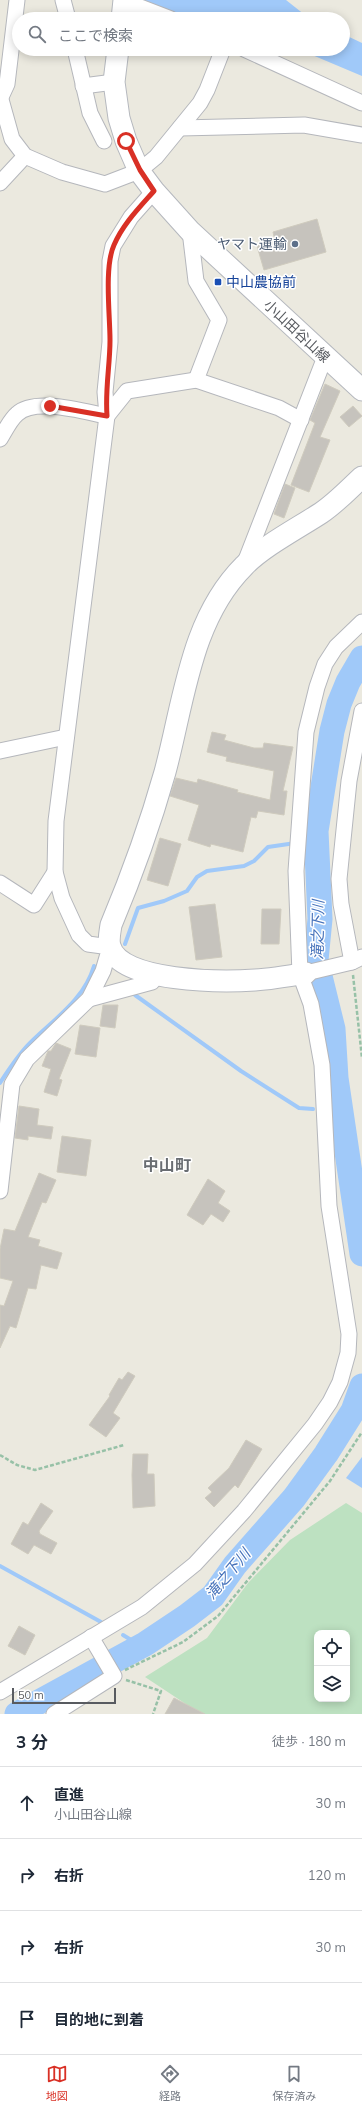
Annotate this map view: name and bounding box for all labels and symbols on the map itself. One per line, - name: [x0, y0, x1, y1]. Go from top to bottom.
- route start: [117, 132, 135, 150]
- place label: ヤマト運輸: [217, 235, 287, 253]
- marker: ヤマト運輸: [290, 239, 300, 249]
- place label: 中山農協前: [226, 273, 296, 291]
- marker: 中山農協前: [213, 277, 223, 287]
- street label: 小山田谷山線: [260, 296, 334, 366]
- route end: [41, 397, 59, 415]
- water label: 滝之下川: [307, 898, 328, 960]
- district label: 中山町: [143, 1155, 191, 1175]
- water label: 滝之下川: [201, 1543, 255, 1603]
- scale bar: [12, 1686, 116, 1705]

